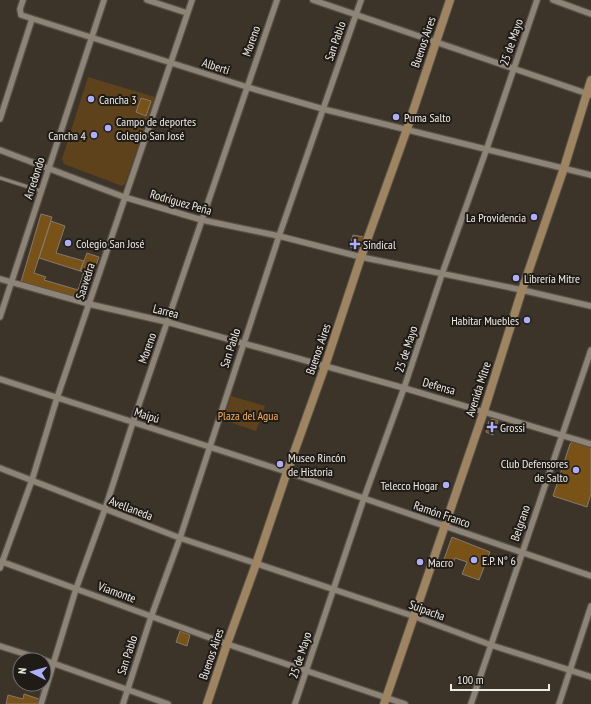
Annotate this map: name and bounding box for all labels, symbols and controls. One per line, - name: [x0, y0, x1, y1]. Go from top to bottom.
- street label: Buenos Aires: [407, 14, 439, 70]
- street label: 25 de Mayo: [496, 17, 526, 67]
- street label: San Pablo: [321, 19, 349, 63]
- street label: Moreno: [239, 24, 263, 58]
- street label: Alberti: [200, 55, 232, 77]
- place label: Cancha 3: [99, 92, 137, 107]
- marker: Cancha 3: [86, 94, 96, 104]
- place label: Puma Salto: [404, 110, 451, 125]
- marker: Puma Salto: [391, 112, 401, 122]
- place label: Campo de deportes Colegio San José: [116, 114, 196, 143]
- marker: Campo de deportes Colegio San José: [103, 123, 113, 133]
- place label: Cancha 4: [48, 128, 87, 143]
- marker: Cancha 4: [89, 130, 99, 140]
- street label: Arredondo: [20, 155, 48, 201]
- street label: Rodríguez Peña: [148, 186, 214, 218]
- place label: La Providencia: [466, 210, 526, 225]
- marker: La Providencia: [529, 212, 539, 222]
- place label: Colegio San José: [76, 236, 144, 251]
- place label: Sindical: [363, 237, 396, 252]
- marker: Colegio San José: [63, 238, 73, 248]
- marker: Sindical: [350, 239, 360, 249]
- street label: Saavedra: [72, 261, 98, 301]
- place label: Librería Mitre: [524, 271, 580, 286]
- marker: Librería Mitre: [511, 273, 521, 283]
- street label: Larrea: [152, 301, 181, 321]
- place label: Habitar Muebles: [451, 313, 519, 328]
- marker: Habitar Muebles: [522, 315, 532, 325]
- street label: Buenos Aires: [302, 321, 334, 377]
- street label: 25 de Mayo: [391, 324, 421, 374]
- street label: San Pablo: [217, 326, 243, 370]
- street label: Moreno: [135, 331, 159, 365]
- street label: Avenida Mitre: [462, 359, 494, 418]
- street label: Defensa: [421, 374, 457, 398]
- street label: Maipú: [133, 404, 161, 426]
- park label: Plaza del Agua: [218, 408, 278, 423]
- place label: Grossi: [500, 420, 525, 435]
- marker: Grossi: [487, 422, 497, 432]
- place label: Museo Rincón de Historia: [288, 450, 346, 479]
- place label: Club Defensores de Salto: [501, 456, 568, 485]
- marker: Museo Rincón de Historia: [275, 459, 285, 469]
- marker: Club Defensores de Salto: [571, 465, 581, 475]
- place label: Telecco Hogar: [381, 478, 439, 493]
- marker: Telecco Hogar: [441, 480, 451, 490]
- street label: Avellaneda: [107, 493, 155, 523]
- street label: Ramón Franco: [412, 497, 472, 531]
- street label: Belgrano: [507, 503, 533, 543]
- place label: E.P. N° 6: [482, 553, 516, 568]
- place label: Macro: [428, 555, 453, 570]
- marker: E.P. N° 6: [469, 555, 479, 565]
- marker: Macro: [415, 557, 425, 567]
- street label: Viamonte: [95, 578, 138, 606]
- street label: Suipacha: [407, 597, 447, 623]
- street label: Buenos Aires: [195, 626, 227, 682]
- street label: 25 de Mayo: [285, 630, 315, 680]
- street label: San Pablo: [114, 633, 140, 677]
- north arrow: [12, 652, 52, 692]
- scale bar: [451, 666, 549, 692]
- text: N: [15, 667, 29, 675]
- text: 100 m: [457, 672, 484, 687]

